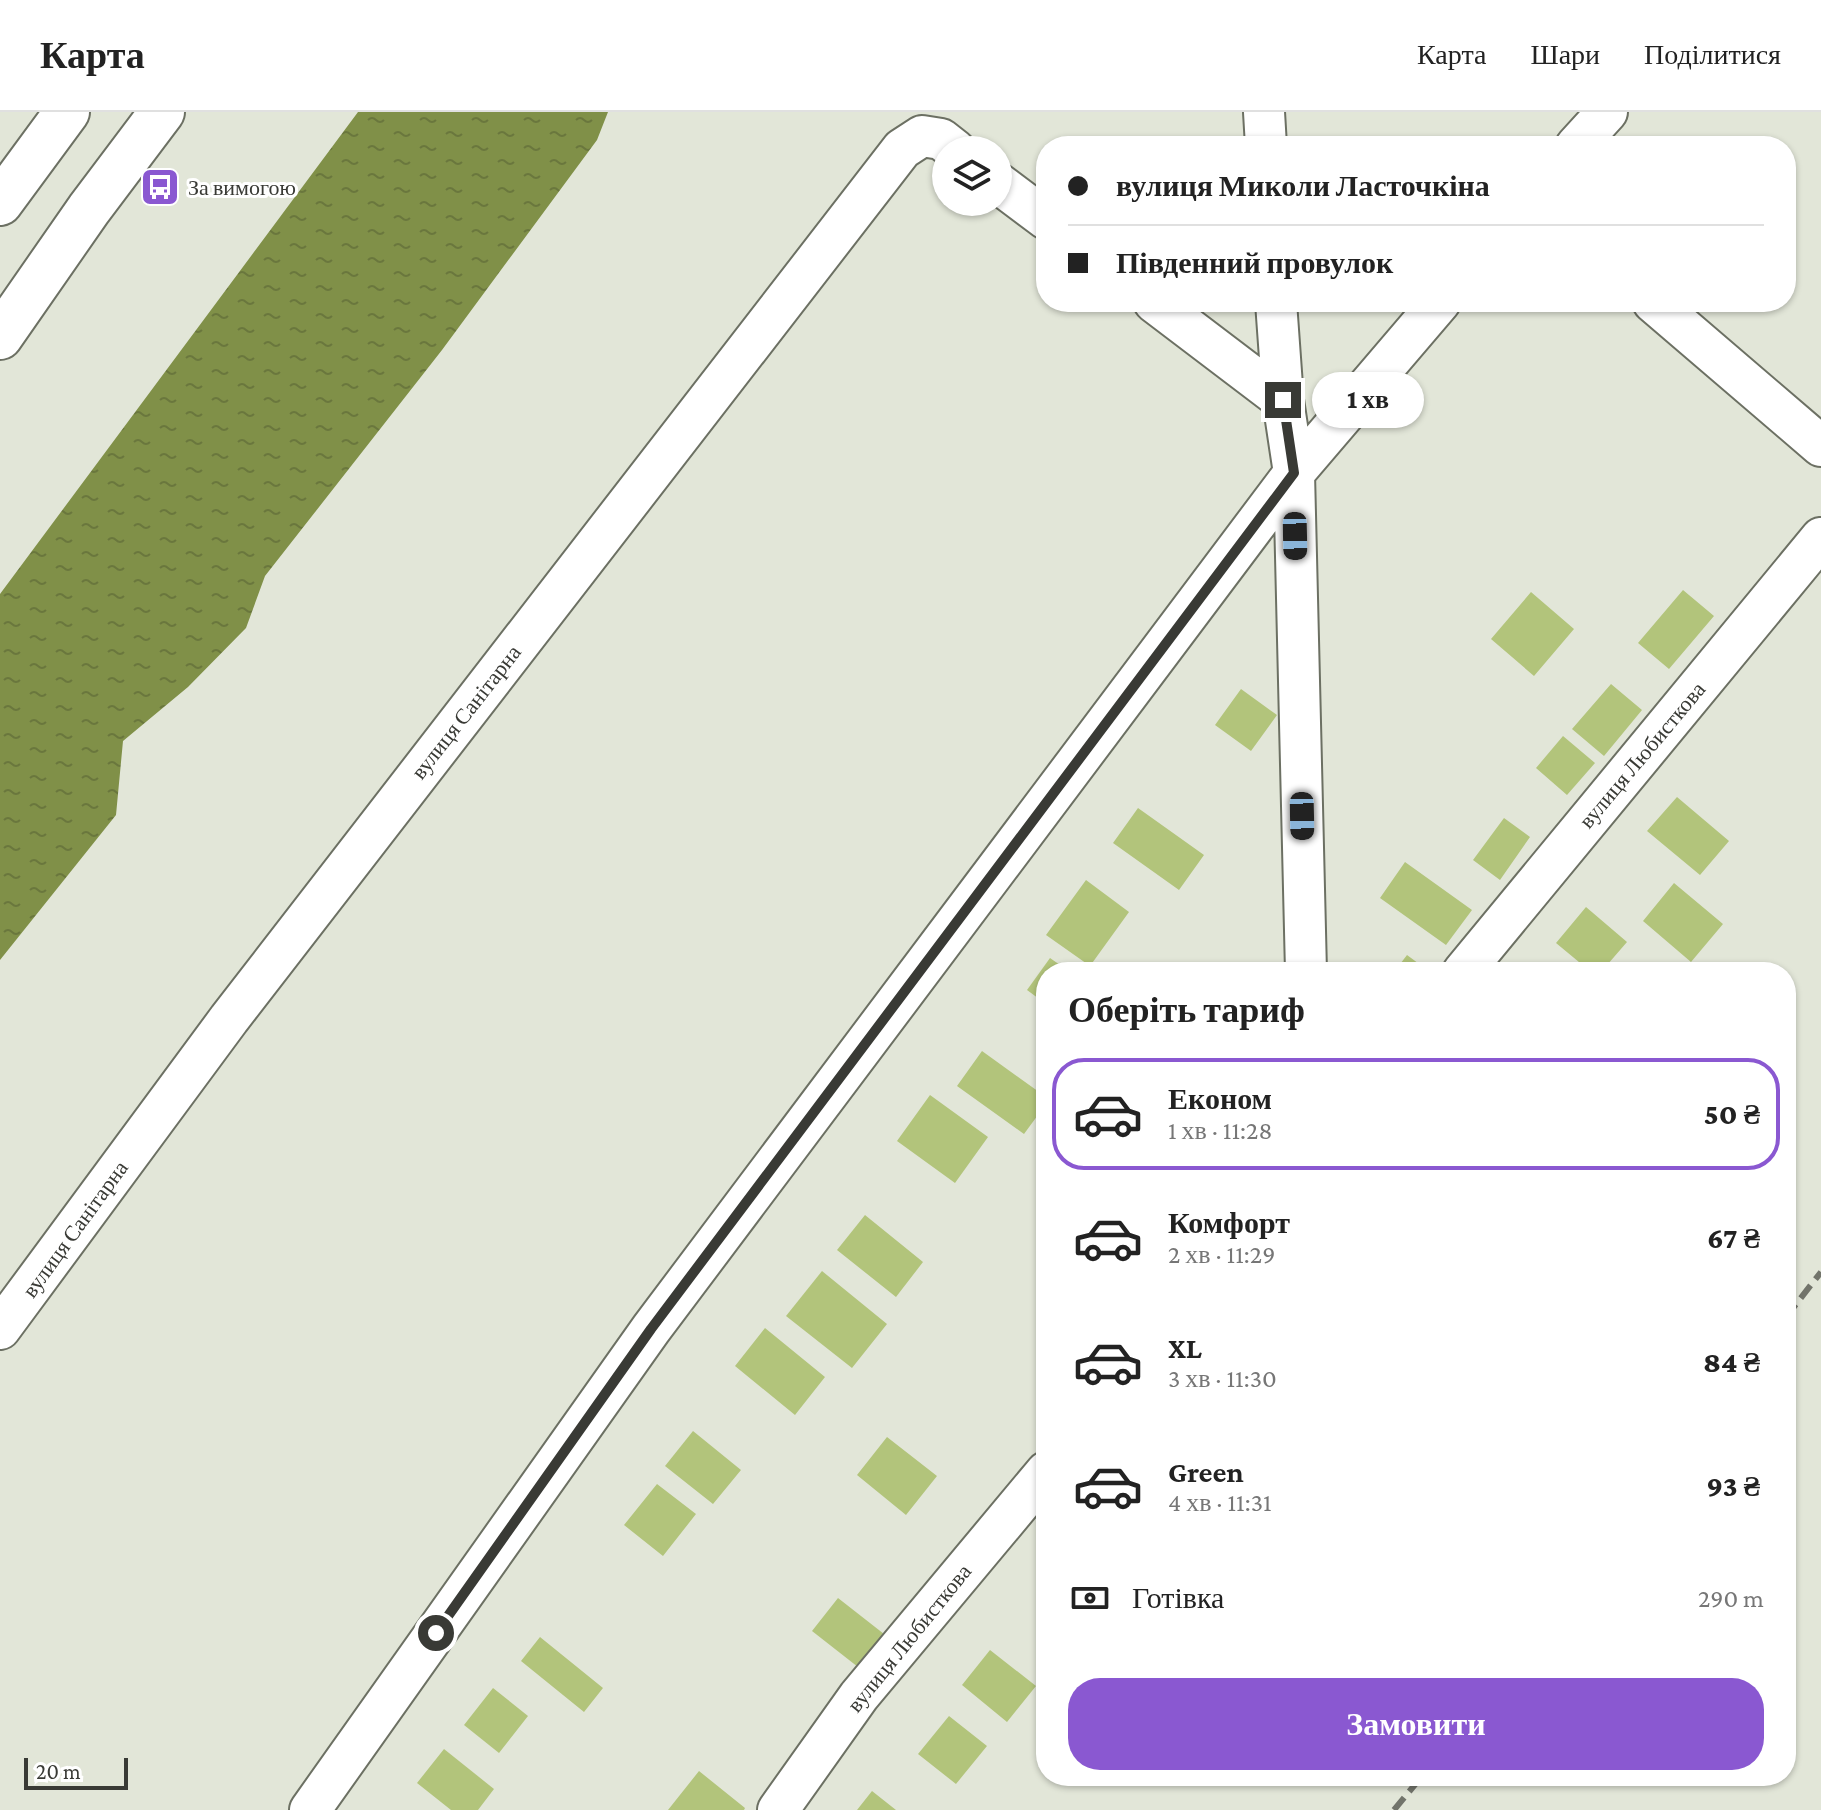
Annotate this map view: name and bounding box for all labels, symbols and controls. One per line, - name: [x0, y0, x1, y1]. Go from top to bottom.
- text: Карта: [40, 34, 145, 76]
- text: Карта: [1417, 39, 1486, 70]
- text: Шари: [1530, 39, 1600, 70]
- text: Поділитися: [1644, 39, 1781, 70]
- map controls: [932, 136, 1012, 216]
- button: layers: [932, 136, 1012, 216]
- bus stop icon: За вимогою: [139, 166, 181, 208]
- text: вулиця Миколи Ласточкіна: [1116, 169, 1490, 202]
- place label: За вимогою: [188, 175, 296, 200]
- text: Південний провулок: [1116, 246, 1393, 279]
- callout: 1 хв: [1311, 372, 1423, 428]
- route end: [1265, 382, 1301, 418]
- text: 1 хв: [1347, 385, 1389, 414]
- car: [1283, 512, 1307, 560]
- street label: вулиця Санітарна: [406, 640, 526, 784]
- street label: вулиця Любисткова: [1574, 677, 1710, 833]
- car: [1290, 792, 1314, 840]
- text: Оберіть тариф: [1068, 990, 1305, 1030]
- icon: car: [1072, 1078, 1144, 1150]
- text: Економ: [1168, 1082, 1272, 1115]
- text: 50 ₴: [1704, 1097, 1760, 1130]
- text: 1 хв · 11:28: [1168, 1116, 1272, 1145]
- street label: вулиця Санітарна: [17, 1156, 133, 1302]
- icon: car: [1072, 1202, 1144, 1274]
- text: Комфорт: [1168, 1206, 1290, 1239]
- text: 67 ₴: [1707, 1221, 1760, 1254]
- text: 2 хв · 11:29: [1168, 1240, 1275, 1269]
- icon: car: [1072, 1326, 1144, 1398]
- text: XL: [1168, 1331, 1202, 1364]
- text: 84 ₴: [1703, 1345, 1760, 1378]
- text: 3 хв · 11:30: [1168, 1364, 1277, 1393]
- icon: car: [1072, 1450, 1144, 1522]
- text: Green: [1168, 1455, 1244, 1488]
- text: 93 ₴: [1706, 1469, 1760, 1502]
- text: 4 хв · 11:31: [1168, 1488, 1272, 1517]
- street label: вулиця Любисткова: [842, 1559, 976, 1717]
- icon: cash: [1068, 1576, 1112, 1620]
- text: Готівка: [1132, 1581, 1224, 1614]
- text: 290 m: [1698, 1584, 1764, 1613]
- route start: [418, 1615, 454, 1651]
- button: Замовити: [1068, 1678, 1764, 1770]
- scale bar: [24, 1754, 128, 1790]
- text: 20 m: [36, 1759, 81, 1784]

